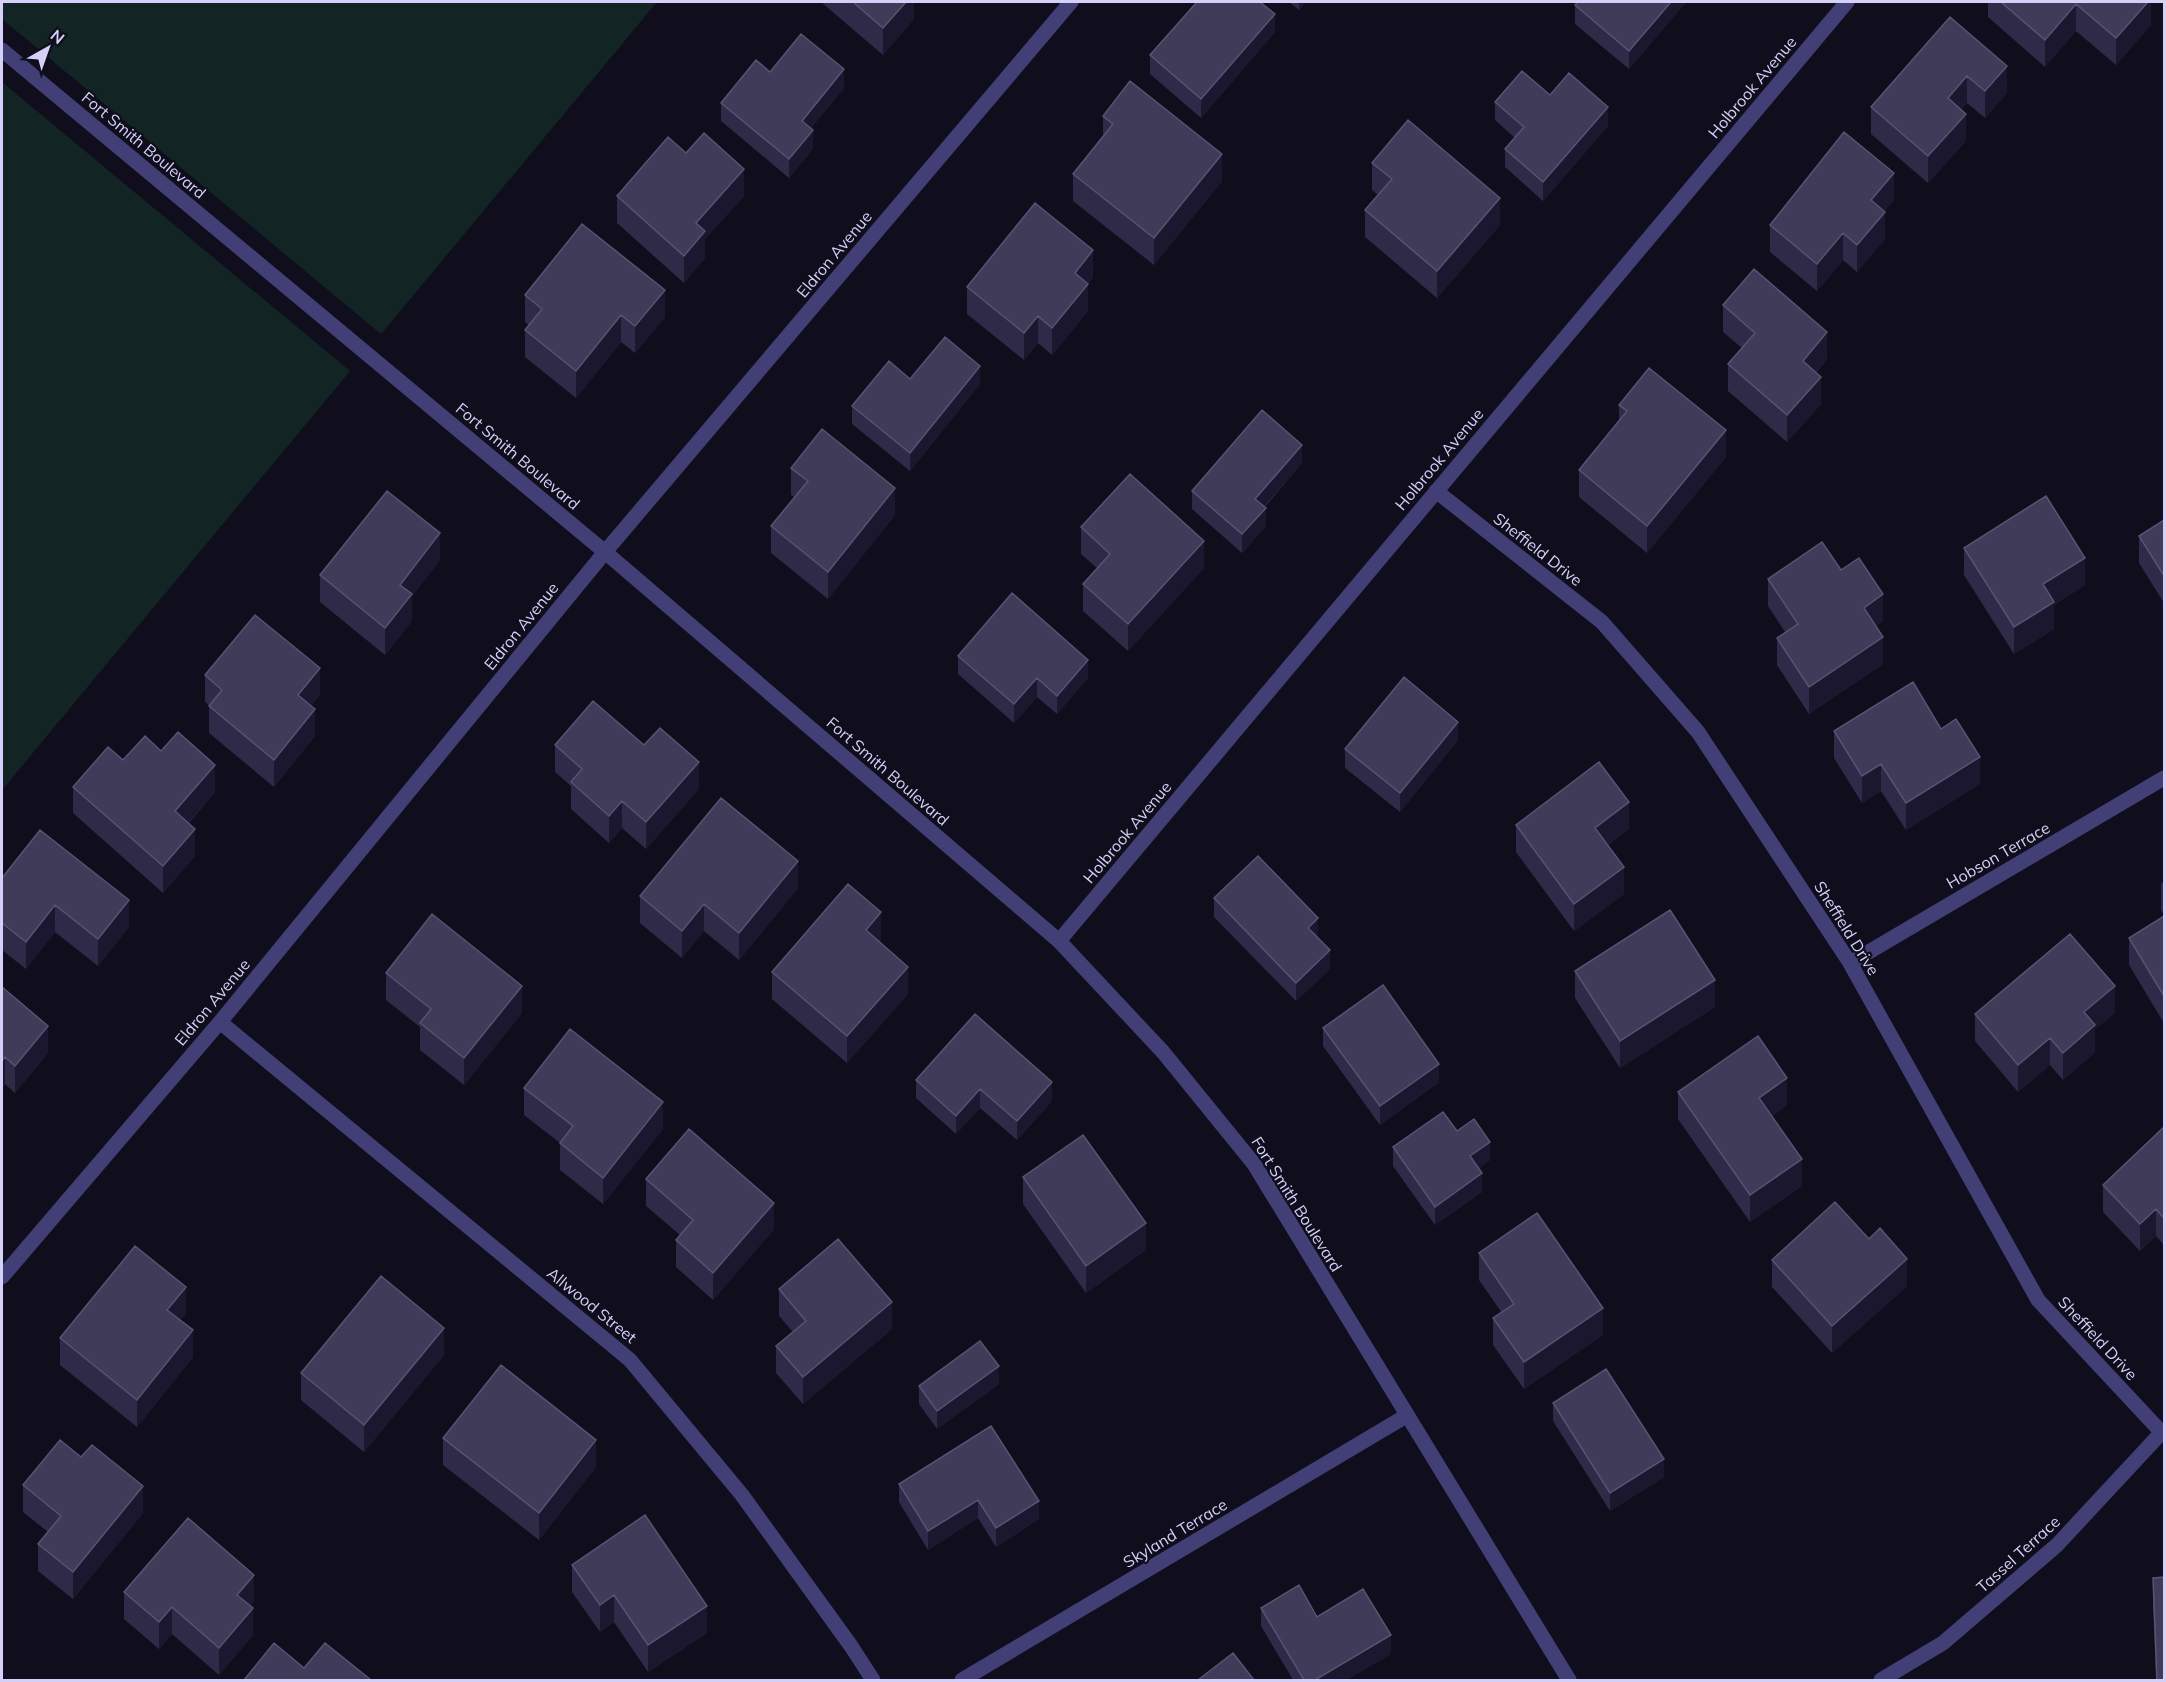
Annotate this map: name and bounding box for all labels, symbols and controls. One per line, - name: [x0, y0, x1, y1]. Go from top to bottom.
- north arrow: [18, 18, 78, 78]
- text: N: [47, 25, 69, 48]
- street label: Holbrook Avenue: [1704, 32, 1800, 142]
- street label: Fort Smith Boulevard: [78, 87, 210, 203]
- street label: Eldron Avenue: [792, 207, 876, 301]
- street label: Fort Smith Boulevard: [452, 398, 584, 514]
- street label: Holbrook Avenue: [1391, 404, 1487, 514]
- street label: Sheffield Drive: [1490, 508, 1586, 590]
- street label: Eldron Avenue: [480, 578, 562, 674]
- street label: Fort Smith Boulevard: [823, 712, 953, 830]
- street label: Holbrook Avenue: [1079, 777, 1175, 887]
- street label: Hobson Terrace: [1943, 817, 2053, 893]
- street label: Sheffield Drive: [1810, 877, 1884, 979]
- street label: Eldron Avenue: [170, 955, 254, 1049]
- street label: Fort Smith Boulevard: [1247, 1133, 1347, 1275]
- street label: Allwood Street: [543, 1263, 641, 1347]
- street label: Sheffield Drive: [2054, 1292, 2142, 1384]
- street label: Skyland Terrace: [1119, 1494, 1231, 1572]
- street label: Tassel Terrace: [1972, 1511, 2064, 1597]

